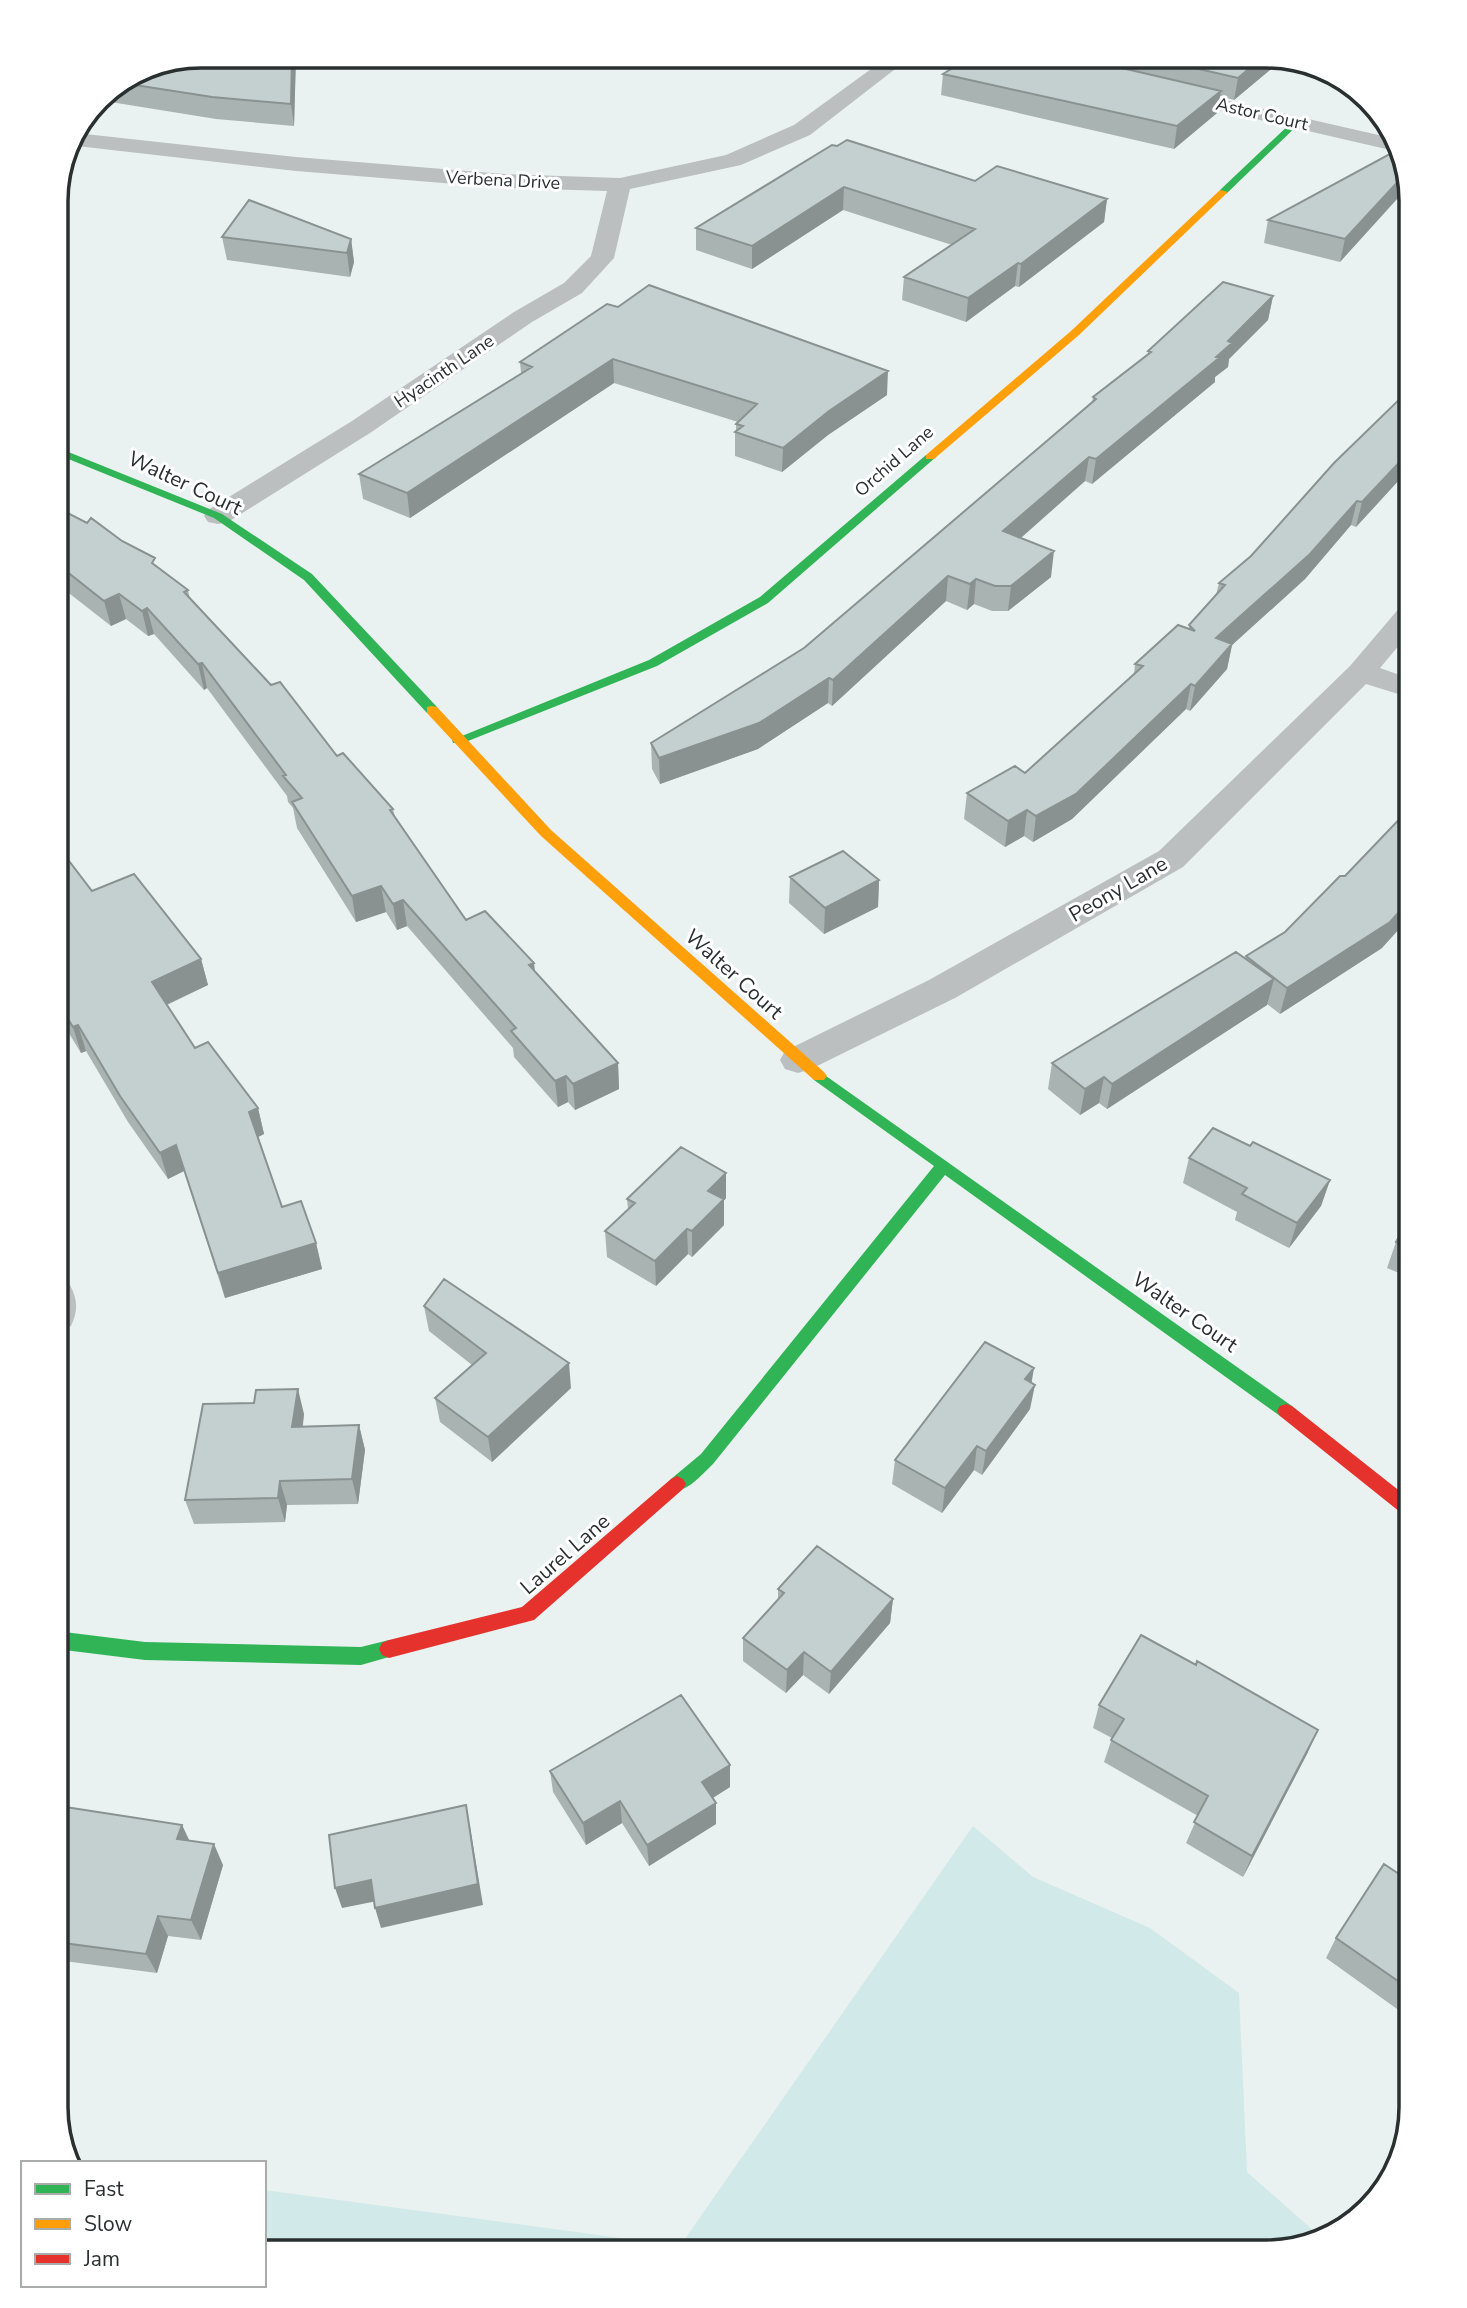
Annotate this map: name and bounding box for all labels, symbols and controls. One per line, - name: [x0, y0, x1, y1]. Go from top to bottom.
- street label: Astor Court: [1214, 92, 1311, 136]
- street label: Verbena Drive: [444, 165, 561, 195]
- street label: Hyacinth Lane: [389, 329, 499, 413]
- street label: Orchid Lane: [849, 420, 939, 502]
- street label: Walter Court: [123, 444, 247, 522]
- street label: Peony Lane: [1064, 850, 1172, 928]
- street label: Walter Court: [679, 923, 789, 1026]
- street label: Walter Court: [1127, 1265, 1244, 1359]
- street label: Laurel Lane: [514, 1507, 616, 1601]
- legend: [21, 2161, 266, 2287]
- text: Fast: [84, 2175, 124, 2203]
- text: Slow: [84, 2210, 133, 2238]
- text: Jam: [83, 2245, 120, 2273]

